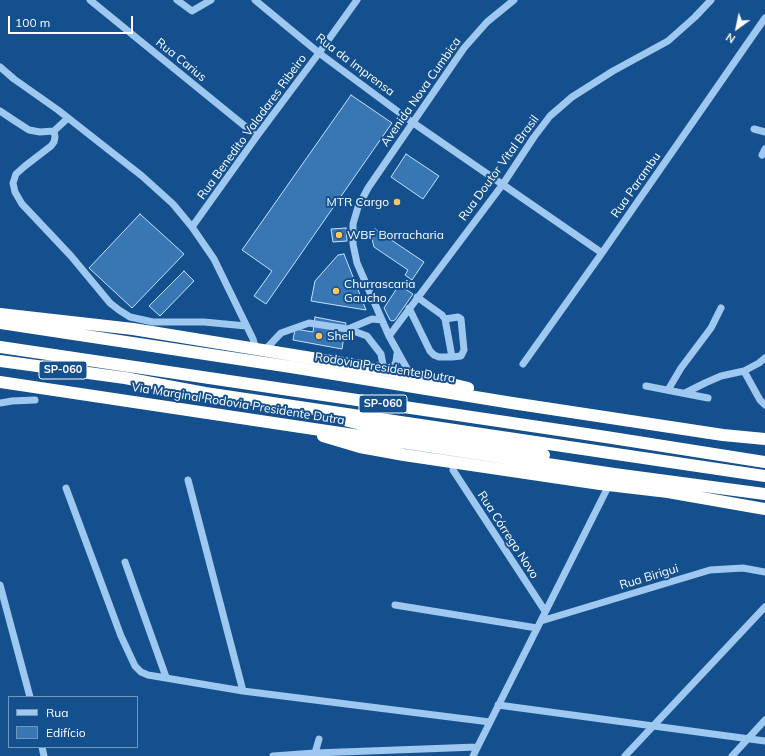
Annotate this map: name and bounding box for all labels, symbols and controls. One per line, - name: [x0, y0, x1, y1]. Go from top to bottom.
- scale bar: [10, 8, 135, 34]
- north arrow: [717, 8, 757, 48]
- text: 100 m: [15, 15, 50, 30]
- text: N: [723, 30, 738, 46]
- street label: Rua da Imprensa: [313, 31, 397, 99]
- street label: Rua Carius: [153, 35, 209, 85]
- street label: Avenida Nova Cumbica: [378, 35, 464, 149]
- street label: Rua Benedito Valadares Ribeiro: [194, 52, 310, 202]
- street label: Rua Doutor Vital Brasil: [456, 113, 542, 223]
- street label: Rua Parambu: [608, 150, 664, 220]
- place label: MTR Cargo: [326, 195, 389, 209]
- marker: MTR Cargo: [392, 197, 402, 207]
- place label: WBF Borracharia: [347, 228, 444, 242]
- marker: WBF Borracharia: [334, 230, 344, 240]
- place label: Churrascaria Gaucho: [344, 277, 415, 305]
- marker: Churrascaria Gaucho: [331, 286, 341, 296]
- place label: Shell: [327, 329, 354, 343]
- marker: Shell: [314, 331, 324, 341]
- street label: Rodovia Presidente Dutra: [314, 350, 456, 386]
- road number: SP-060: [39, 361, 87, 379]
- street label: Via Marginal Rodovia Presidente Dutra: [130, 380, 346, 428]
- road number: SP-060: [359, 395, 407, 413]
- street label: Rua Córrego Novo: [474, 489, 542, 581]
- street label: Rua Birigui: [618, 561, 680, 593]
- legend: [8, 696, 138, 748]
- text: Rua: [46, 705, 68, 720]
- text: Edifício: [46, 725, 86, 740]

